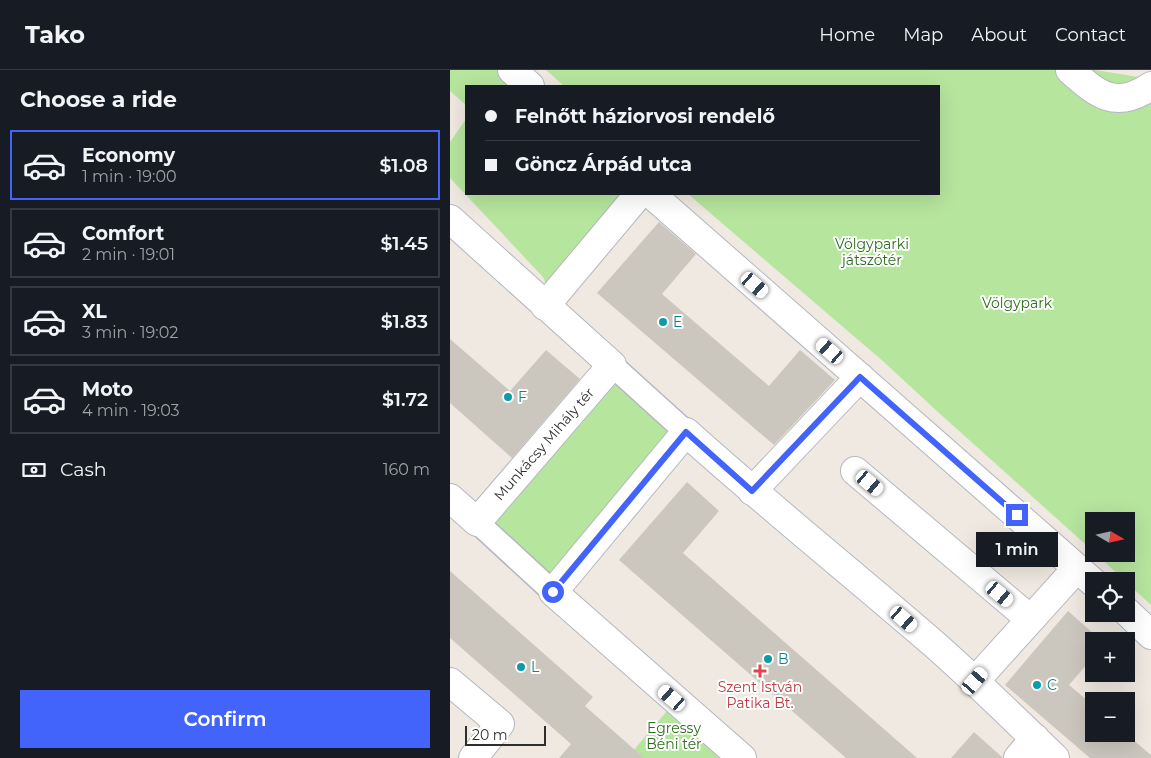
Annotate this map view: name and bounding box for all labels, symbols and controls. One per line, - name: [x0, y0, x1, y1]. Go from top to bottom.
- text: Tako: [25, 20, 85, 49]
- text: Home: [819, 24, 875, 46]
- text: Map: [903, 24, 943, 46]
- text: About: [971, 24, 1027, 46]
- text: Contact: [1055, 24, 1126, 46]
- text: Choose a ride: [20, 86, 177, 113]
- text: Felnőtt háziorvosi rendelő: [515, 105, 775, 128]
- icon: car: [22, 143, 67, 188]
- text: Economy: [82, 144, 175, 167]
- text: Göncz Árpád utca: [515, 153, 692, 176]
- text: $1.08: [379, 154, 428, 177]
- text: 1 min · 19:00: [82, 167, 177, 186]
- icon: car: [22, 221, 67, 266]
- text: Comfort: [82, 222, 164, 245]
- text: $1.45: [380, 232, 428, 255]
- park label: Völgyparki játszótér: [835, 235, 909, 269]
- text: 2 min · 19:01: [82, 245, 175, 264]
- car: [738, 269, 771, 301]
- park label: Völgypark: [982, 294, 1053, 312]
- icon: car: [22, 299, 67, 344]
- text: XL: [82, 300, 107, 323]
- text: $1.83: [381, 310, 428, 333]
- place label: E: [673, 313, 682, 331]
- marker: E: [657, 316, 669, 328]
- text: 3 min · 19:02: [82, 323, 178, 342]
- car: [813, 335, 846, 367]
- icon: car: [22, 377, 67, 422]
- text: Moto: [82, 378, 133, 401]
- street label: Munkácsy Mihály tér: [490, 383, 598, 504]
- text: $1.72: [382, 388, 428, 411]
- place label: F: [518, 388, 527, 406]
- marker: F: [502, 391, 514, 403]
- text: 4 min · 19:03: [82, 401, 180, 420]
- icon: cash: [20, 456, 48, 484]
- text: Cash: [60, 458, 107, 481]
- text: 160 m: [383, 460, 430, 479]
- car: [853, 468, 886, 498]
- route end: [1006, 504, 1028, 526]
- north arrow: [1085, 512, 1135, 562]
- map controls: [1085, 512, 1135, 742]
- callout: 1 min: [976, 532, 1058, 568]
- text: 1 min: [996, 540, 1038, 559]
- button: locate: [1085, 572, 1135, 622]
- car: [983, 579, 1016, 609]
- route start: [542, 581, 564, 603]
- car: [887, 603, 920, 635]
- button: +: [1085, 632, 1135, 682]
- place label: B: [778, 650, 789, 668]
- marker: B: [762, 653, 774, 665]
- place label: L: [531, 658, 540, 676]
- marker: L: [515, 661, 527, 673]
- marker: Szent István Patika Bt.: [754, 665, 766, 677]
- car: [959, 665, 990, 697]
- place label: C: [1047, 676, 1057, 694]
- place label: Szent István Patika Bt.: [718, 678, 802, 712]
- marker: C: [1031, 679, 1043, 691]
- car: [655, 682, 688, 714]
- button: Confirm: [20, 690, 430, 748]
- button: −: [1085, 692, 1135, 742]
- park label: Egressy Béni tér: [646, 719, 702, 753]
- scale bar: [465, 723, 546, 746]
- text: 20 m: [472, 726, 508, 744]

